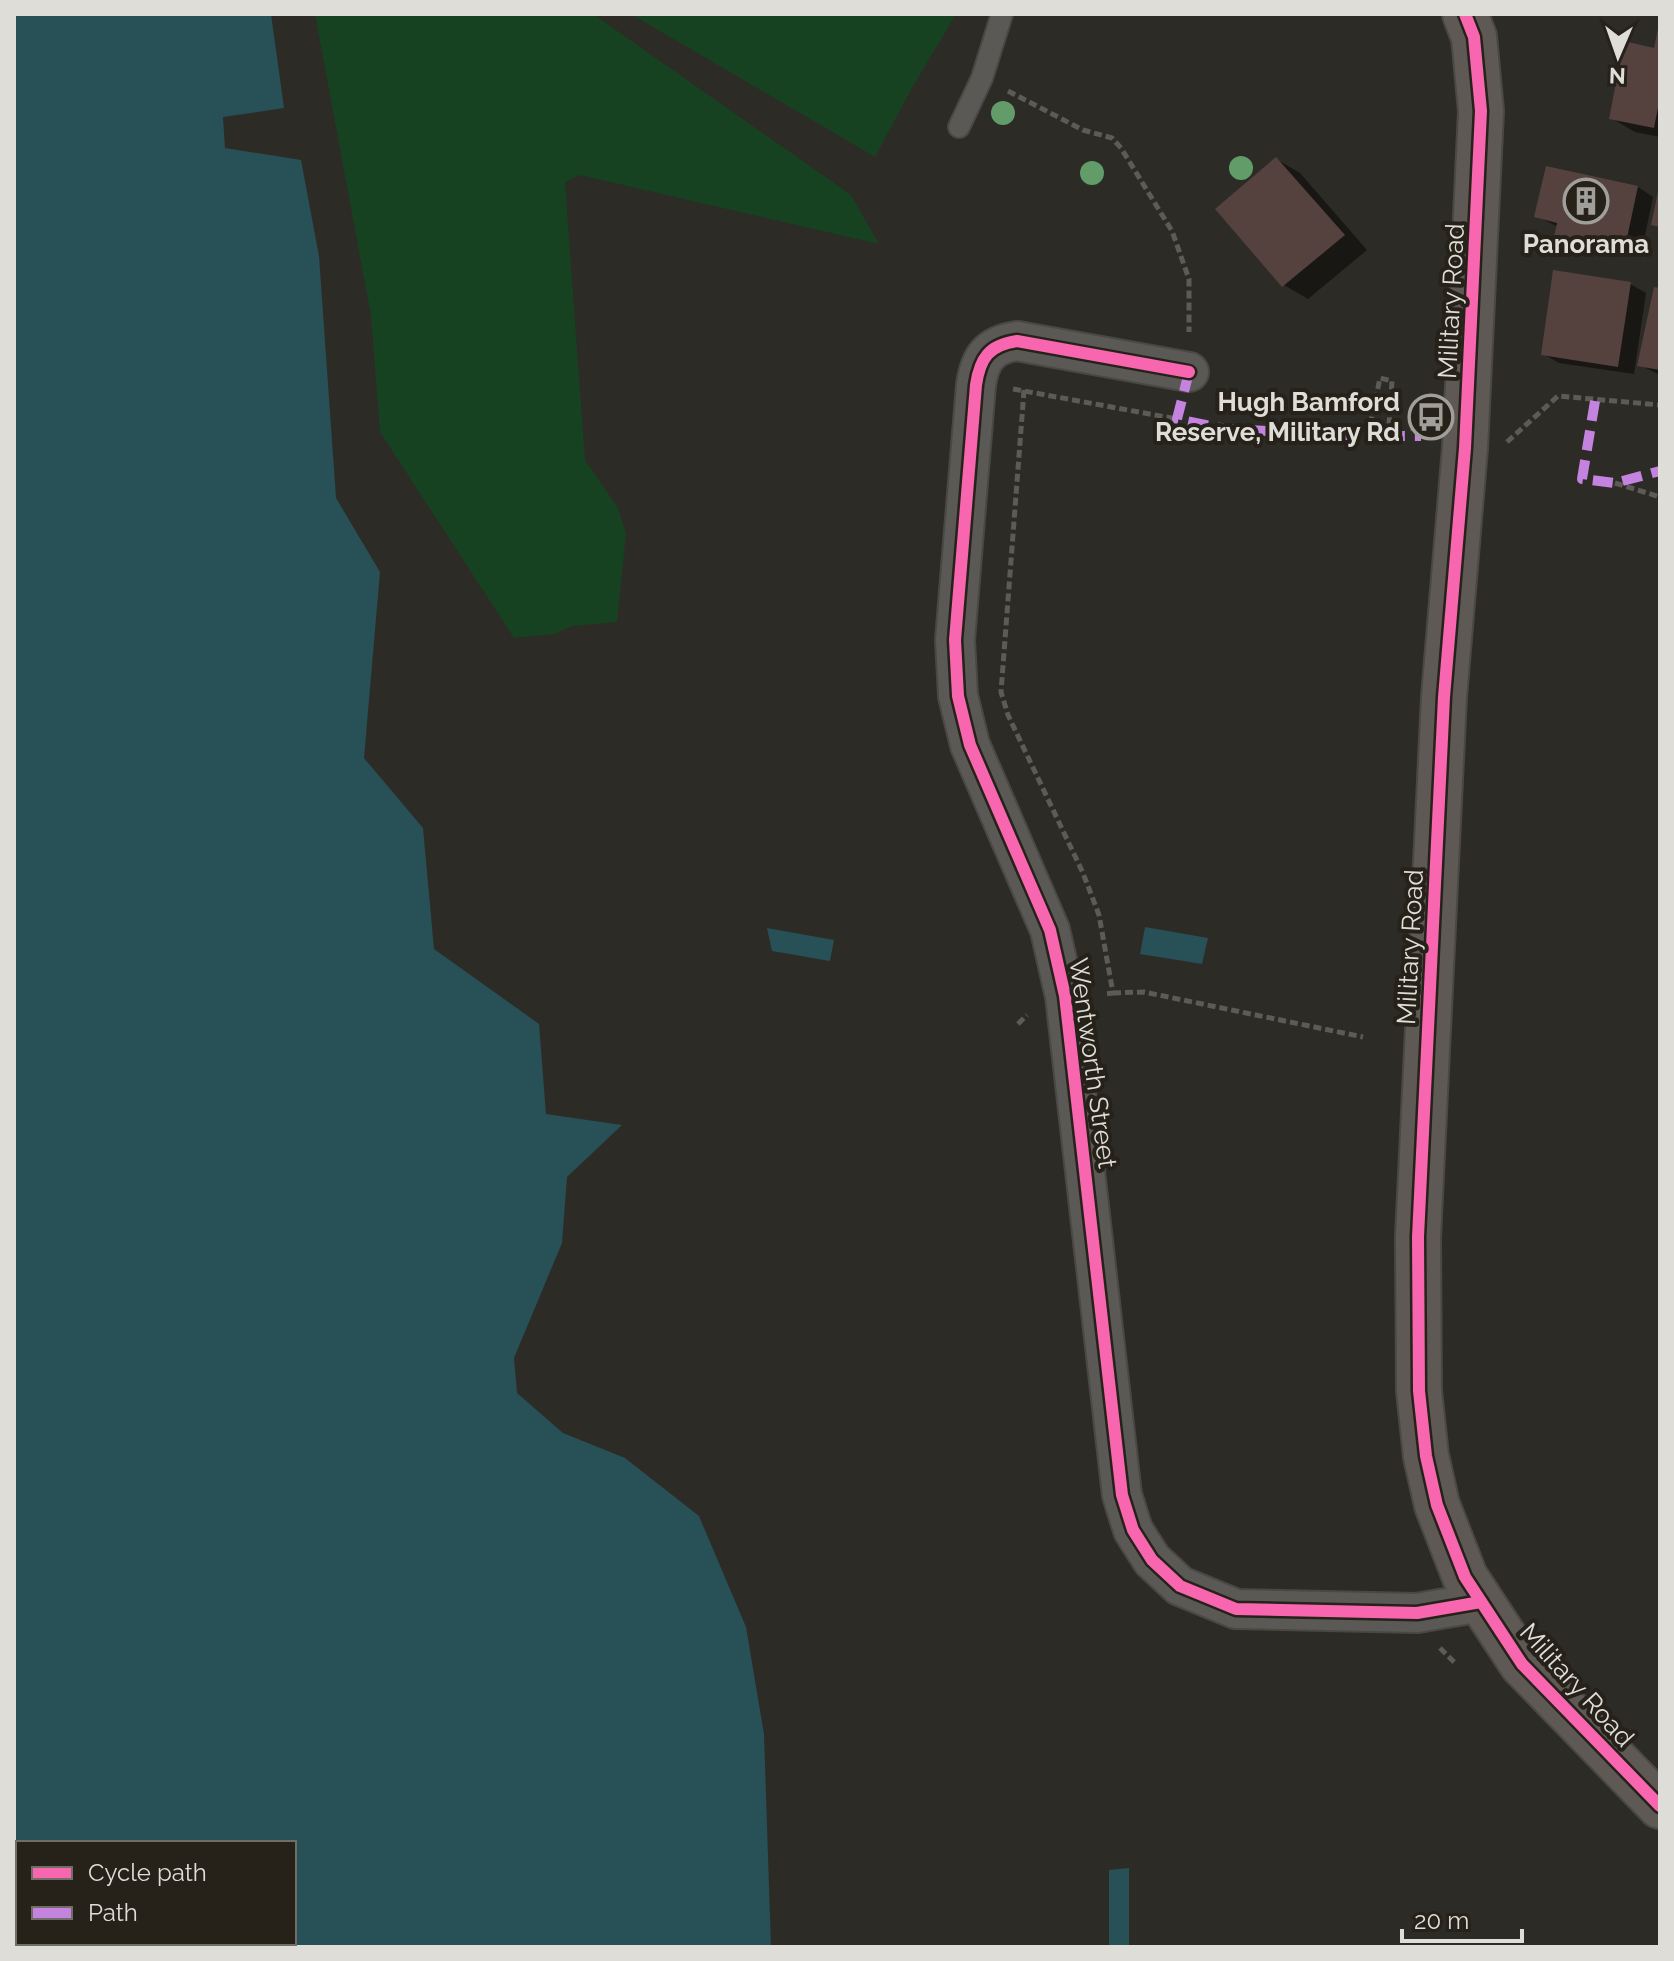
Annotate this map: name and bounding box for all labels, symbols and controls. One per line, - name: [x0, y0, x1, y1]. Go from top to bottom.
- north arrow: [1578, 16, 1658, 96]
- text: N: [1608, 63, 1626, 89]
- building icon: Panorama: [1562, 177, 1610, 225]
- street label: Military Road: [1432, 223, 1470, 379]
- place label: Panorama: [1523, 229, 1649, 259]
- place label: Hugh Bamford Reserve, Military Rd: [1155, 387, 1400, 447]
- bus stop icon: Hugh Bamford Reserve, Military Rd: [1407, 393, 1455, 441]
- street label: Military Road: [1391, 869, 1429, 1025]
- street label: Wentworth Street: [1063, 956, 1123, 1170]
- street label: Military Road: [1514, 1617, 1640, 1753]
- legend: [16, 1841, 296, 1945]
- text: Cycle path: [88, 1858, 207, 1887]
- scale bar: [1402, 1893, 1522, 1943]
- text: Path: [88, 1898, 138, 1927]
- text: 20 m: [1414, 1906, 1469, 1935]

